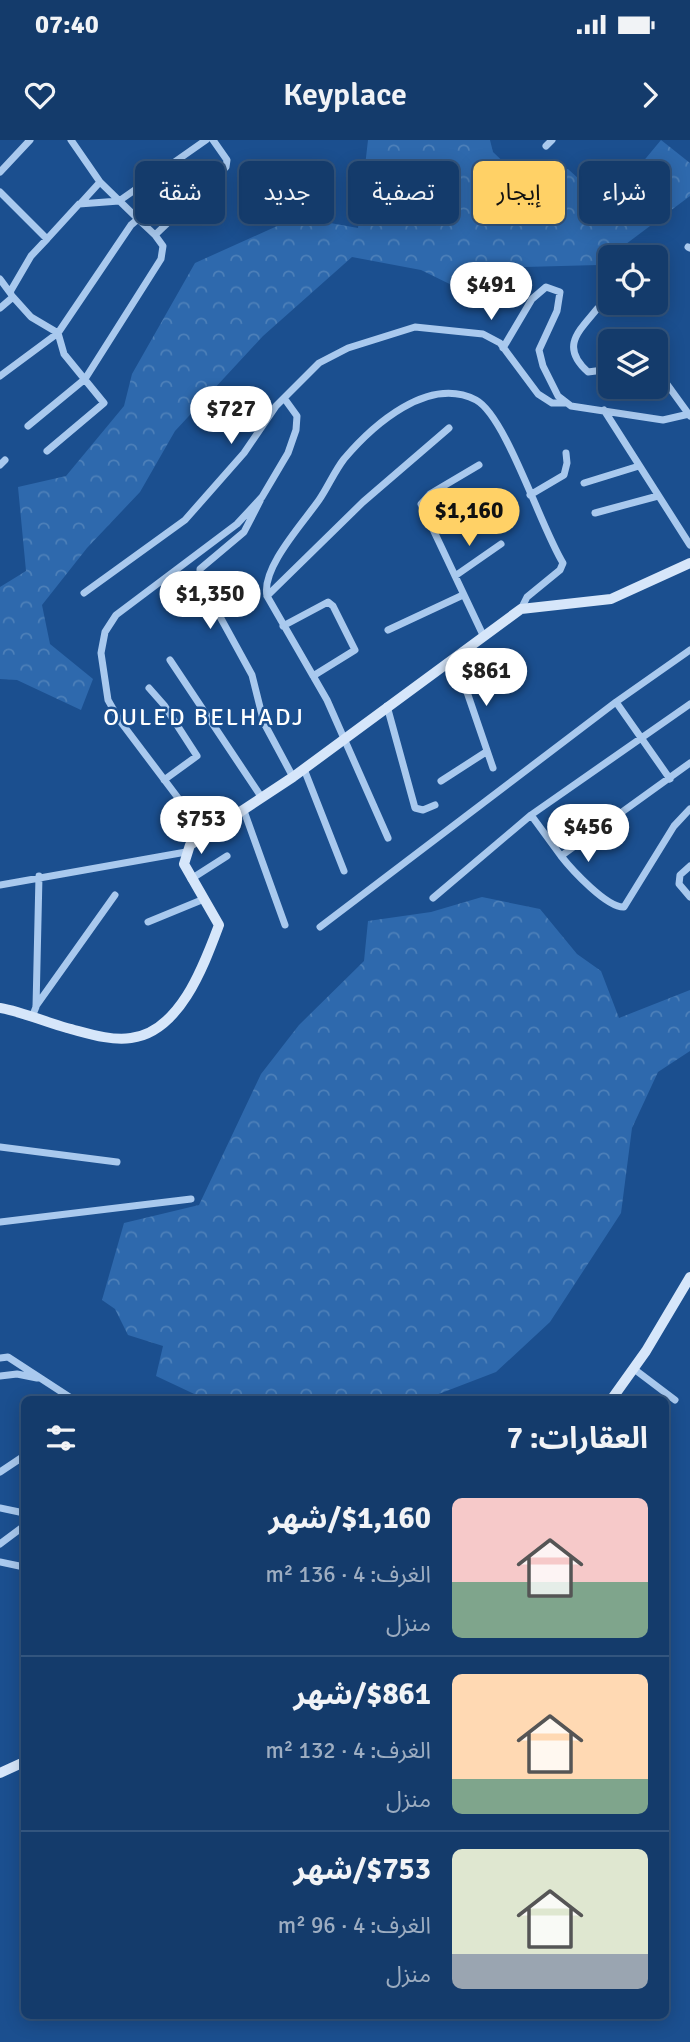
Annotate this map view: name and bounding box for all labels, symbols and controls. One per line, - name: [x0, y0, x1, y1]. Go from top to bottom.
- text: 07:40: [35, 9, 99, 41]
- text: Keyplace: [283, 75, 407, 114]
- icon: heart: [21, 76, 59, 114]
- icon: forward: [631, 76, 669, 114]
- chip: شقة: [135, 161, 225, 224]
- chip: جديد: [239, 161, 334, 224]
- chip: تصفية: [348, 161, 459, 224]
- chip: إيجار: [473, 161, 565, 224]
- chip: شراء: [579, 161, 670, 224]
- map controls: [598, 245, 668, 399]
- button: locate: [598, 245, 668, 315]
- pin: $491: [450, 262, 532, 322]
- text: $491: [466, 270, 516, 299]
- button: layers: [598, 329, 668, 399]
- pin: $727: [190, 386, 272, 446]
- text: $727: [206, 394, 256, 423]
- pin: $1,160: [412, 488, 526, 548]
- text: $1,160: [435, 496, 503, 525]
- pin: $1,350: [153, 572, 267, 631]
- text: $1,350: [176, 579, 244, 608]
- pin: $861: [445, 648, 527, 708]
- text: $861: [461, 656, 511, 685]
- district label: OULED BELHADJ: [103, 702, 305, 732]
- pin: $753: [160, 796, 242, 856]
- text: $753: [176, 804, 226, 833]
- pin: $456: [547, 804, 629, 864]
- text: $456: [563, 812, 613, 841]
- icon: filters: [42, 1419, 80, 1457]
- text: العقارات: 7: [507, 1420, 648, 1457]
- text: $1,160/شهر: [268, 1500, 431, 1537]
- icon: home: [508, 1526, 592, 1610]
- text: الغرف: 4 · 136 m²: [265, 1560, 431, 1589]
- text: منزل: [386, 1609, 431, 1638]
- text: $861/شهر: [294, 1676, 431, 1713]
- icon: home: [508, 1702, 592, 1786]
- text: الغرف: 4 · 132 m²: [265, 1736, 431, 1765]
- text: منزل: [386, 1785, 431, 1814]
- text: $753/شهر: [294, 1851, 431, 1888]
- icon: home: [508, 1877, 592, 1961]
- text: الغرف: 4 · 96 m²: [278, 1911, 431, 1940]
- text: منزل: [386, 1960, 431, 1989]

